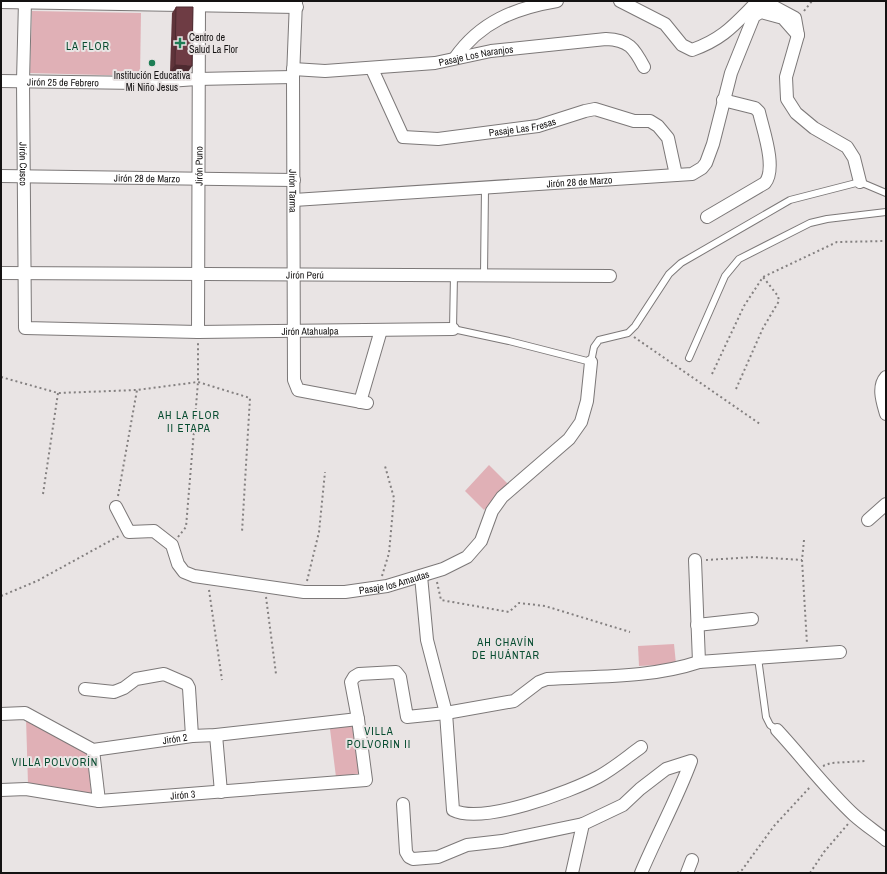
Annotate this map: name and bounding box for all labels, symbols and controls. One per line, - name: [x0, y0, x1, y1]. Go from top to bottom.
- place label: Centro de Salud La Flor: [189, 31, 238, 56]
- marker: Centro de Salud La Flor: [174, 37, 186, 49]
- district label: LA FLOR: [66, 39, 110, 53]
- street label: Pasaje Los Naranjos: [437, 42, 514, 69]
- marker: Institución Educativa Mi Niño Jesus: [147, 58, 157, 68]
- place label: Institución Educativa Mi Niño Jesus: [114, 69, 191, 94]
- street label: Jirón 25 de Febrero: [27, 75, 99, 89]
- street label: Pasaje Las Fresas: [488, 114, 557, 139]
- street label: Jirón Cusco: [17, 142, 30, 186]
- street label: Jirón Puno: [192, 146, 205, 186]
- street label: Jirón Tarma: [287, 169, 300, 213]
- street label: Jirón 28 de Marzo: [114, 171, 181, 185]
- street label: Jirón 28 de Marzo: [546, 173, 613, 190]
- street label: Jirón Perú: [286, 268, 324, 281]
- street label: Jirón Atahualpa: [281, 324, 339, 338]
- district label: AH LA FLOR II ETAPA: [157, 408, 220, 435]
- street label: Pasaje los Amautas: [358, 567, 431, 596]
- district label: AH CHAVÍN DE HUÁNTAR: [472, 635, 540, 662]
- district label: VILLA POLVORIN II: [347, 724, 411, 751]
- street label: Jirón 2: [161, 730, 189, 747]
- district label: VILLA POLVORÍN: [12, 755, 98, 769]
- street label: Jirón 3: [170, 787, 196, 802]

